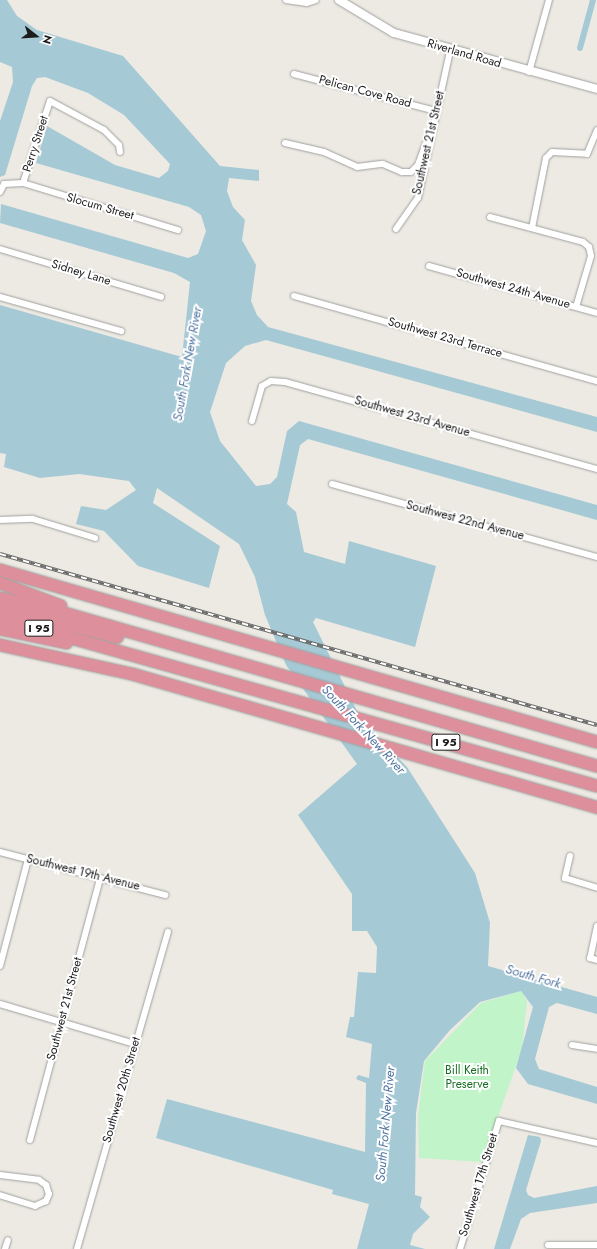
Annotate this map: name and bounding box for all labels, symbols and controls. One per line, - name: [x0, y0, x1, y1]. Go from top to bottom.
- north arrow: [16, 16, 56, 56]
- text: N: [39, 33, 56, 46]
- street label: Riverland Road: [425, 37, 503, 71]
- street label: Pelican Cove Road: [317, 73, 413, 111]
- street label: Southwest 21st Street: [410, 90, 448, 196]
- street label: Perry Street: [20, 114, 52, 174]
- street label: Slocum Street: [65, 190, 135, 224]
- street label: Sidney Lane: [50, 257, 112, 289]
- street label: Southwest 24th Avenue: [454, 266, 572, 312]
- water label: South Fork New River: [170, 306, 206, 422]
- street label: Southwest 23rd Terrace: [386, 315, 504, 361]
- street label: Southwest 23rd Avenue: [353, 394, 471, 440]
- street label: Southwest 22nd Avenue: [404, 498, 526, 544]
- road number: I 95: [24, 619, 54, 637]
- water label: South Fork New River: [318, 682, 408, 778]
- road number: I 95: [431, 733, 461, 751]
- street label: Southwest 19th Avenue: [25, 852, 141, 894]
- street label: Southwest 21st Street: [44, 956, 86, 1062]
- water label: South Fork: [504, 962, 562, 992]
- street label: Southwest 20th Street: [100, 1035, 144, 1145]
- park label: Bill Keith Preserve: [445, 1064, 489, 1092]
- water label: South Fork New River: [373, 1066, 399, 1182]
- street label: Southwest 17th Street: [456, 1132, 502, 1238]

